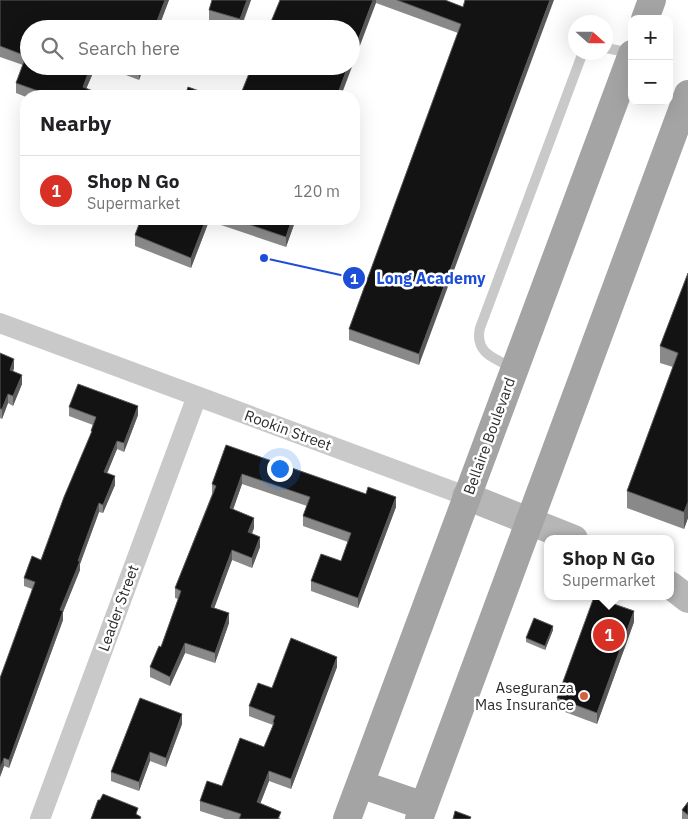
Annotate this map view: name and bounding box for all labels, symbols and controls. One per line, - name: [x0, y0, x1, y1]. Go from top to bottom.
- north arrow: [568, 15, 613, 60]
- map controls: [628, 15, 673, 105]
- button: +: [628, 15, 673, 60]
- search box: [20, 20, 360, 75]
- icon: search: [38, 34, 66, 62]
- text: Search here: [78, 36, 180, 60]
- button: −: [628, 60, 673, 105]
- text: Nearby: [40, 109, 111, 137]
- text: Shop N Go: [87, 169, 180, 193]
- text: 1: [51, 181, 61, 201]
- text: 120 m: [293, 181, 340, 201]
- text: Supermarket: [87, 193, 180, 213]
- callout: Long Academy: [342, 263, 496, 294]
- text: Long Academy: [376, 268, 486, 288]
- text: 1: [349, 269, 359, 288]
- street label: Bellaire Boulevard: [459, 375, 519, 497]
- street label: Rookin Street: [242, 406, 334, 454]
- your location: [267, 456, 293, 482]
- popup: [544, 535, 674, 600]
- text: Shop N Go: [562, 546, 655, 570]
- street label: Leader Street: [94, 562, 142, 654]
- text: Supermarket: [562, 570, 656, 590]
- pin: 1: [593, 616, 625, 654]
- place label: Aseguranza Mas Insurance: [475, 678, 574, 714]
- marker: Aseguranza Mas Insurance: [578, 690, 590, 702]

